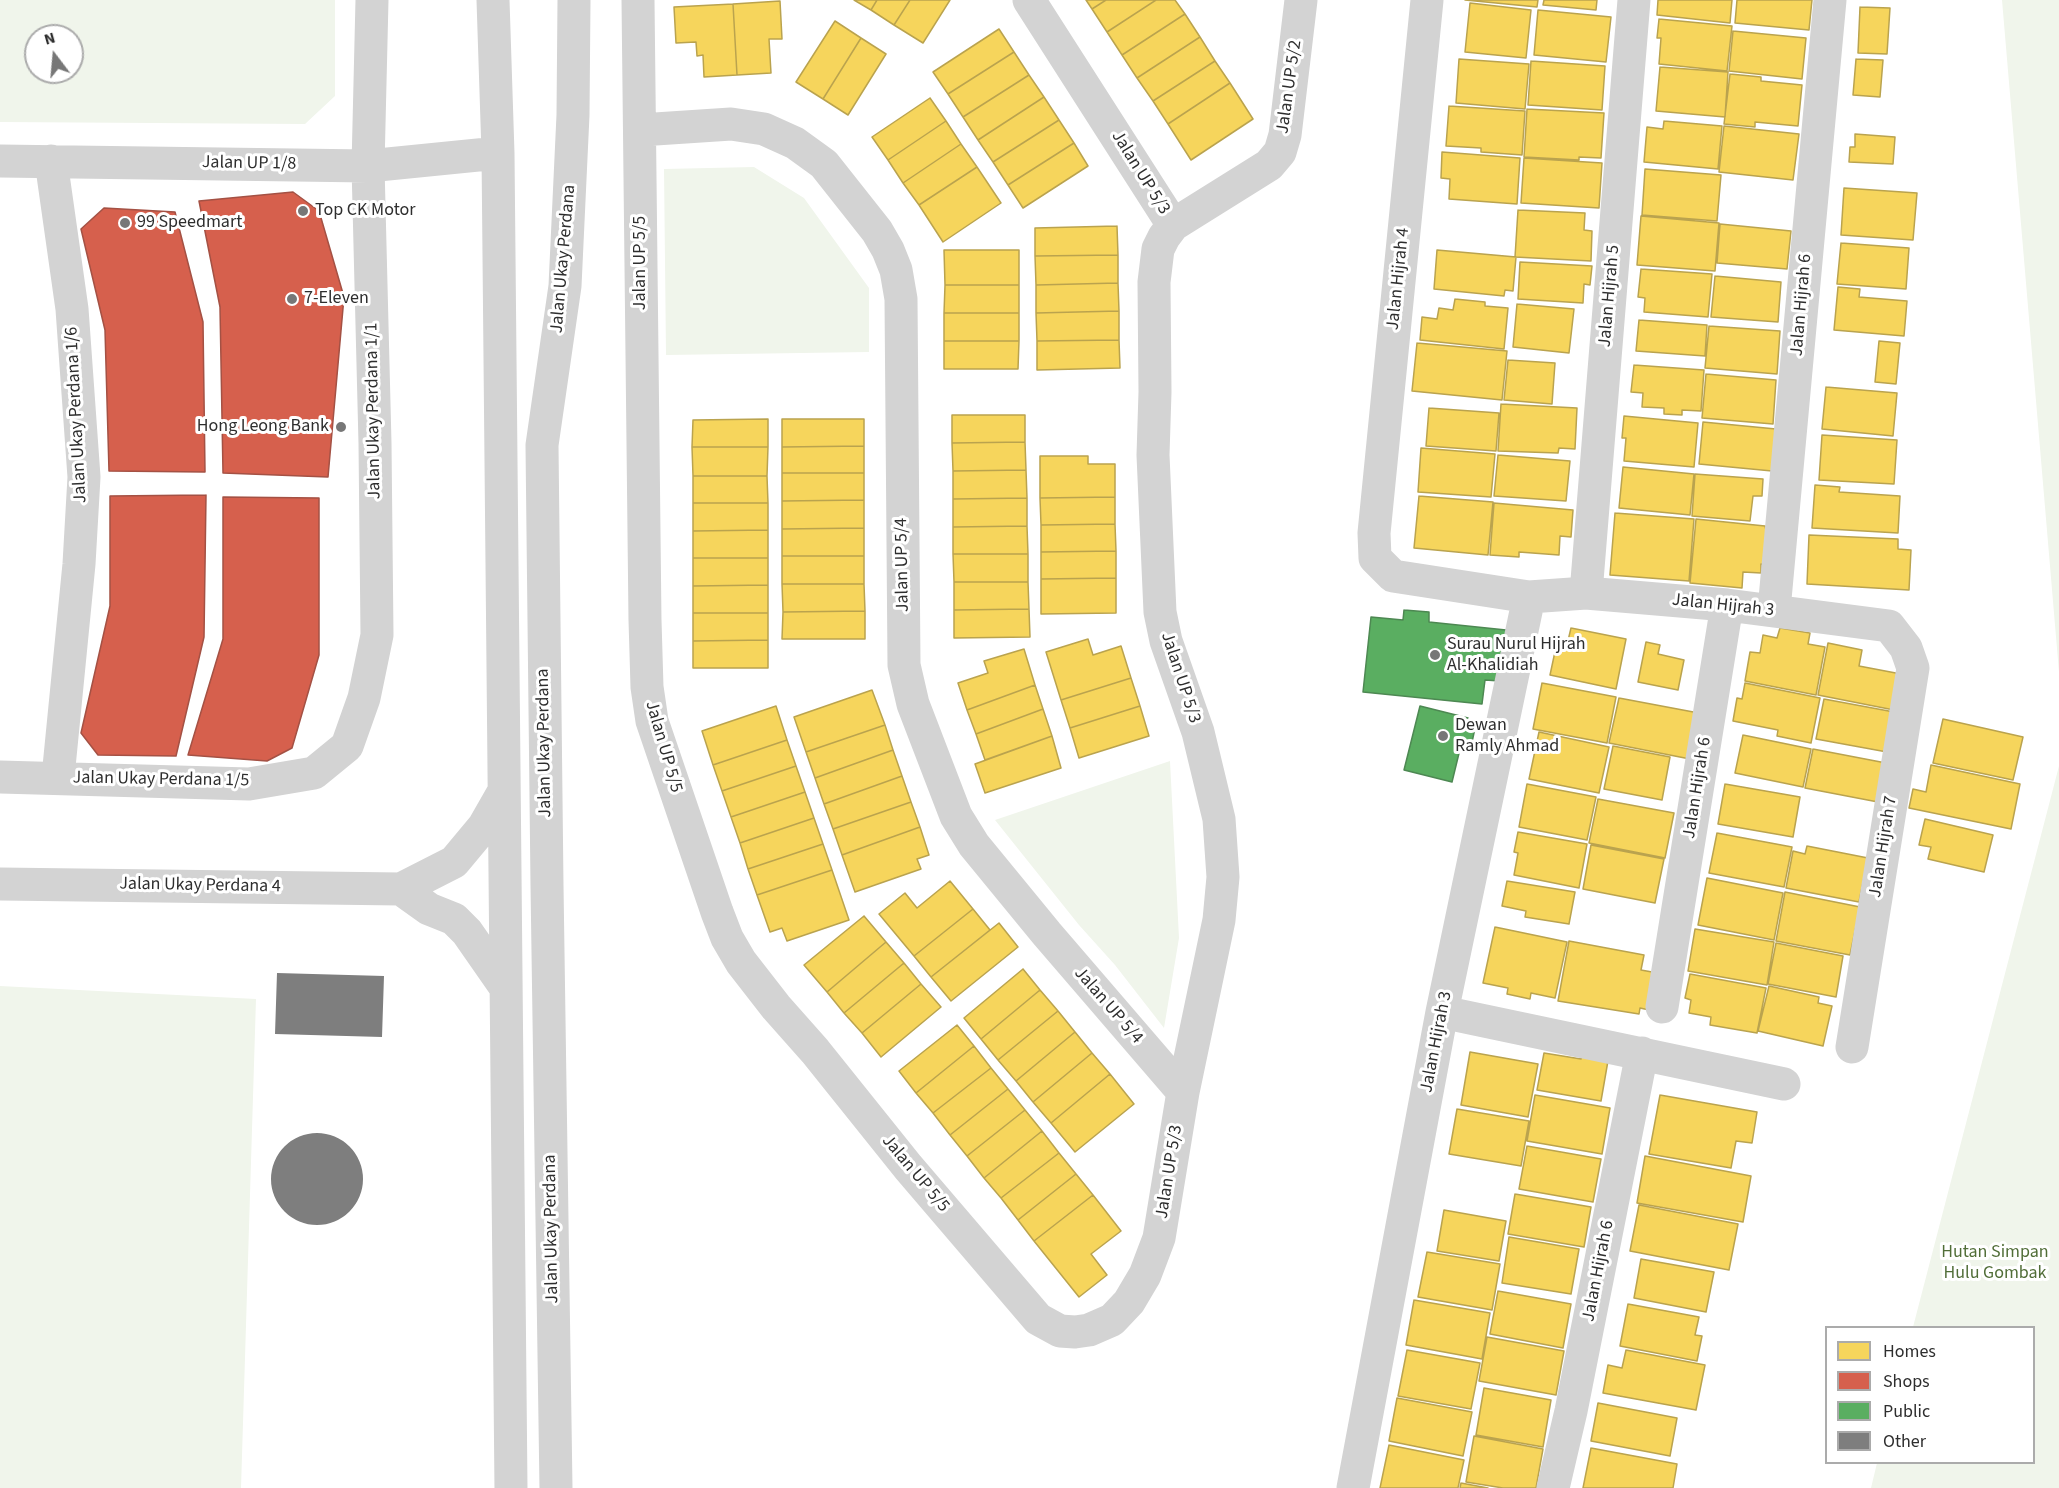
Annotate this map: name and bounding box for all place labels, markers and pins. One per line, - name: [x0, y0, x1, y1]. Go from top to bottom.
- place label: Top CK Motor: [315, 200, 415, 222]
- marker: Top CK Motor: [296, 204, 310, 218]
- place label: 99 Speedmart: [137, 212, 242, 234]
- marker: 99 Speedmart: [118, 216, 132, 230]
- place label: 7-Eleven: [304, 288, 369, 310]
- marker: 7-Eleven: [285, 292, 299, 306]
- place label: Hong Leong Bank: [197, 416, 329, 438]
- marker: Hong Leong Bank: [334, 420, 348, 434]
- place label: Surau Nurul Hijrah Al-Khalidiah: [1447, 634, 1586, 676]
- marker: Surau Nurul Hijrah Al-Khalidiah: [1428, 648, 1442, 662]
- place label: Dewan Ramly Ahmad: [1455, 715, 1559, 758]
- marker: Dewan Ramly Ahmad: [1436, 729, 1450, 743]

